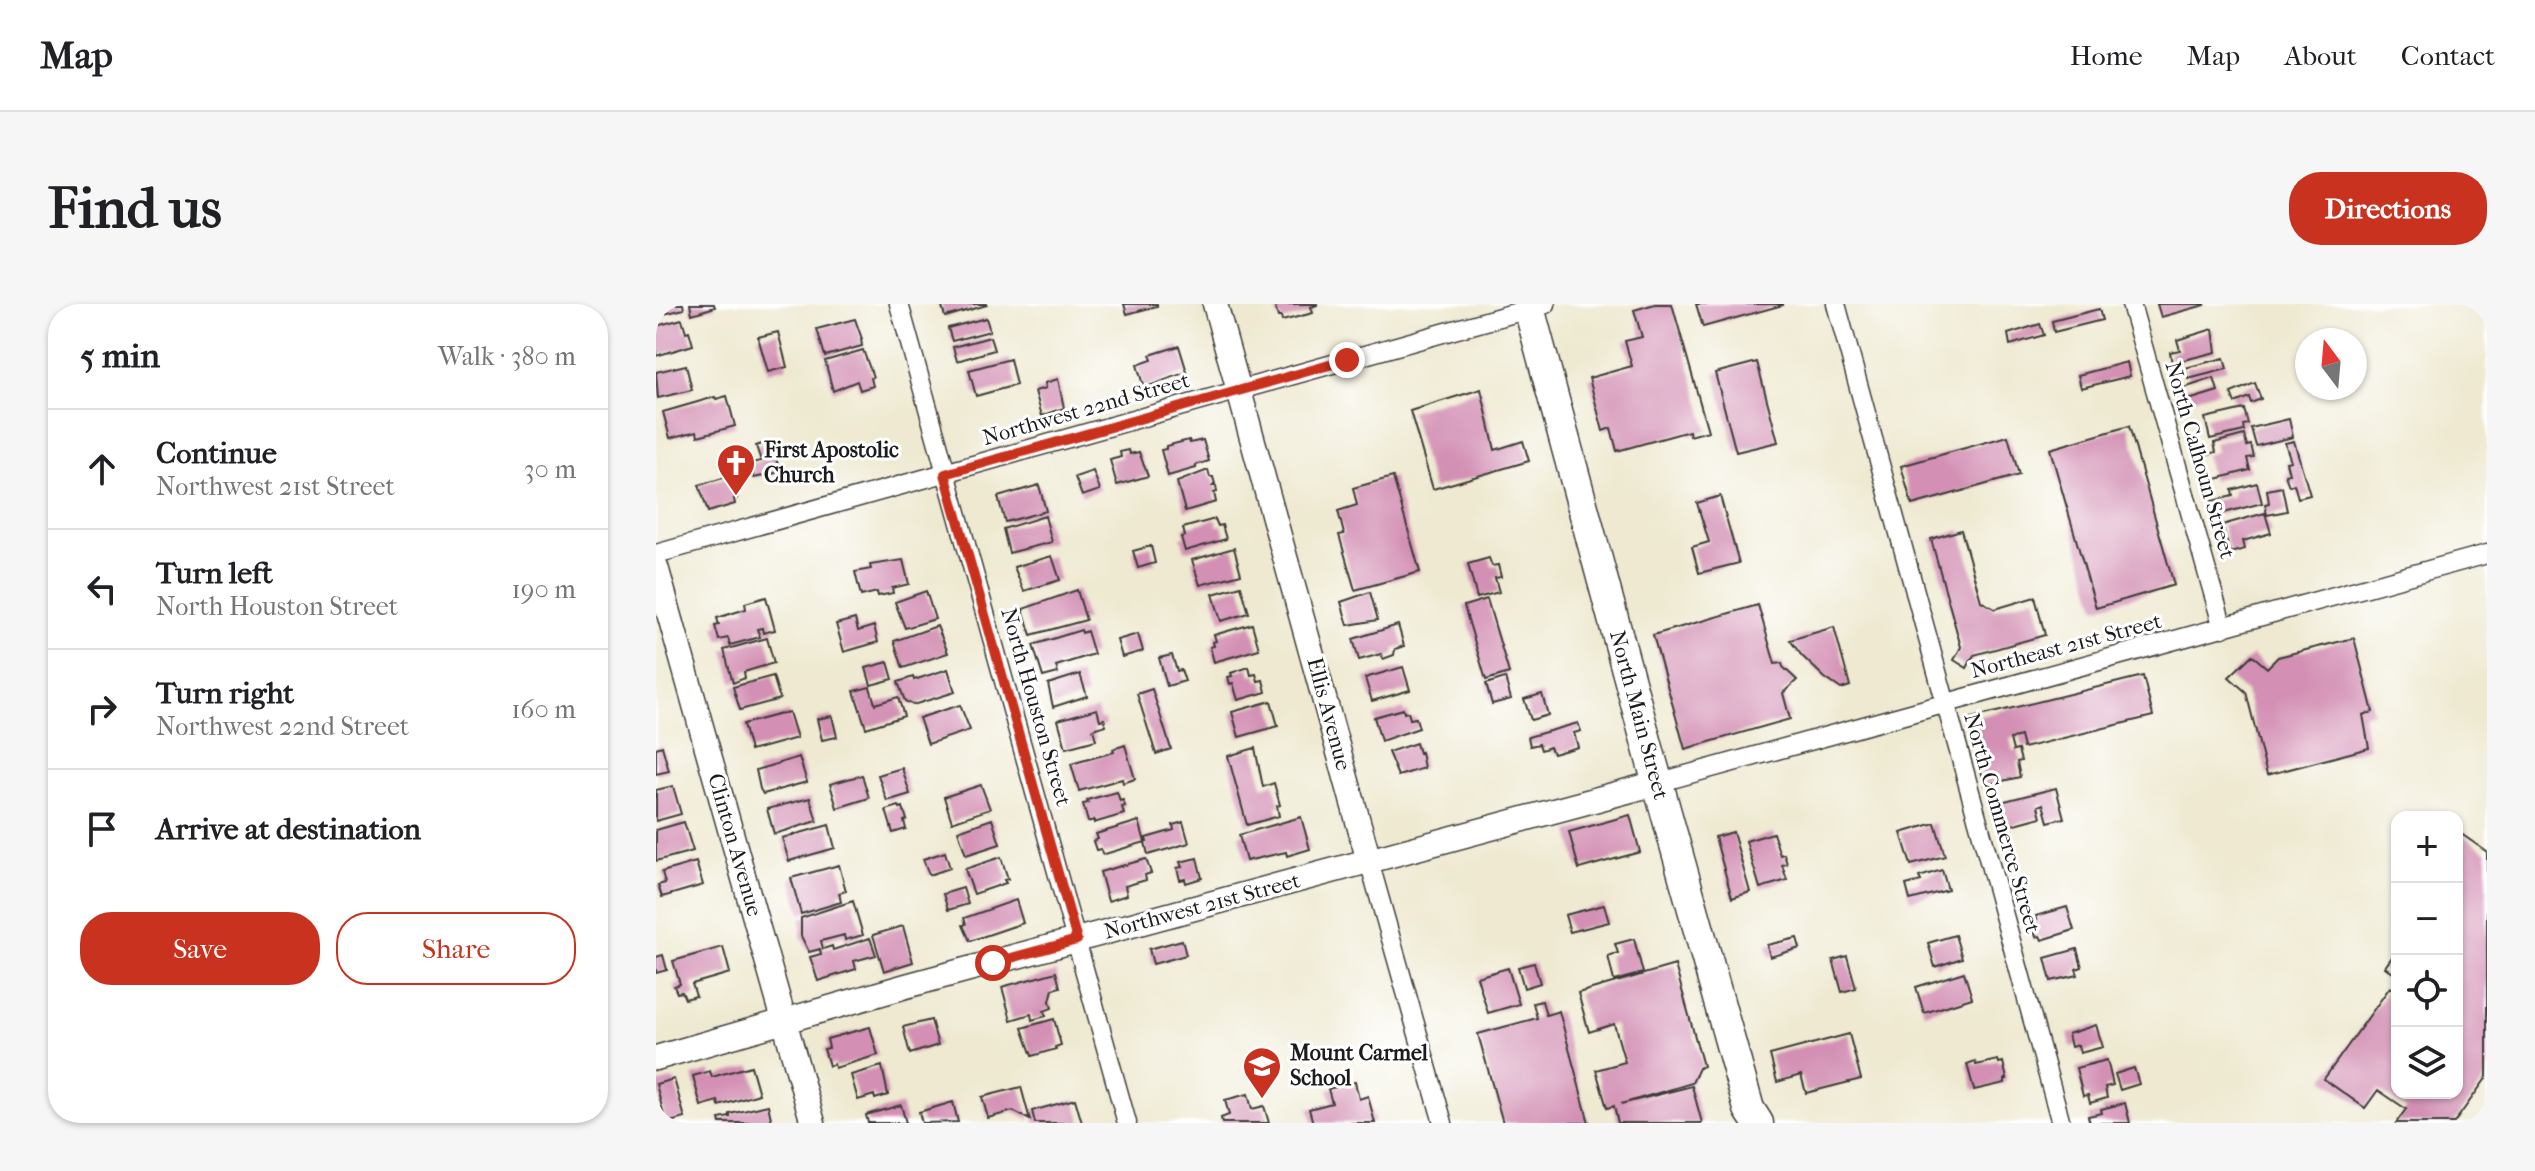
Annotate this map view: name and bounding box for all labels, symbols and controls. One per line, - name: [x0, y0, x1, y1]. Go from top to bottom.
- text: Map: [40, 33, 113, 78]
- text: Home: [2070, 39, 2143, 72]
- text: Map: [2187, 39, 2240, 72]
- text: About: [2284, 39, 2357, 72]
- text: Contact: [2401, 39, 2495, 72]
- button: Directions: [2289, 172, 2487, 245]
- text: Find us: [48, 176, 222, 241]
- north arrow: [2295, 328, 2367, 400]
- text: 5 min: [80, 336, 160, 376]
- text: Walk · 380 m: [438, 341, 576, 372]
- route end: [1329, 342, 1365, 378]
- street label: North Calhoun Street: [2159, 358, 2241, 562]
- street label: Northwest 22nd Street: [980, 367, 1193, 451]
- text: Continue: [156, 436, 277, 471]
- place label: First Apostolic Church: [763, 437, 899, 488]
- church icon: First Apostolic Church: [715, 442, 757, 497]
- icon: ahead: [80, 447, 124, 491]
- text: 30 m: [524, 454, 576, 485]
- text: Northwest 21st Street: [156, 471, 395, 502]
- text: Turn left: [156, 556, 273, 591]
- icon: left: [80, 567, 124, 611]
- text: 190 m: [512, 574, 576, 605]
- text: North Houston Street: [156, 591, 398, 622]
- street label: North Houston Street: [995, 605, 1077, 809]
- street label: Northeast 21st Street: [1968, 608, 2164, 684]
- street label: North Main Street: [1604, 628, 1674, 803]
- street label: Ellis Avenue: [1301, 655, 1357, 773]
- text: Turn right: [156, 676, 294, 711]
- icon: right: [80, 687, 124, 731]
- text: 160 m: [511, 694, 576, 725]
- street label: North Commerce Street: [1958, 710, 2046, 936]
- text: Northwest 22nd Street: [156, 711, 409, 742]
- street label: Clinton Avenue: [702, 771, 768, 920]
- icon: arrive: [80, 807, 124, 851]
- map controls: [2391, 811, 2463, 1099]
- button: +: [2391, 811, 2463, 883]
- text: Arrive at destination: [156, 812, 421, 847]
- street label: Northwest 21st Street: [1101, 867, 1303, 945]
- button: −: [2391, 883, 2463, 955]
- button: Save: [80, 912, 320, 985]
- button: Share: [336, 912, 576, 985]
- route start: [975, 945, 1011, 981]
- button: locate: [2391, 955, 2463, 1027]
- button: layers: [2391, 1027, 2463, 1099]
- place label: Mount Carmel School: [1289, 1040, 1429, 1091]
- school or university icon: Mount Carmel School: [1241, 1045, 1283, 1100]

